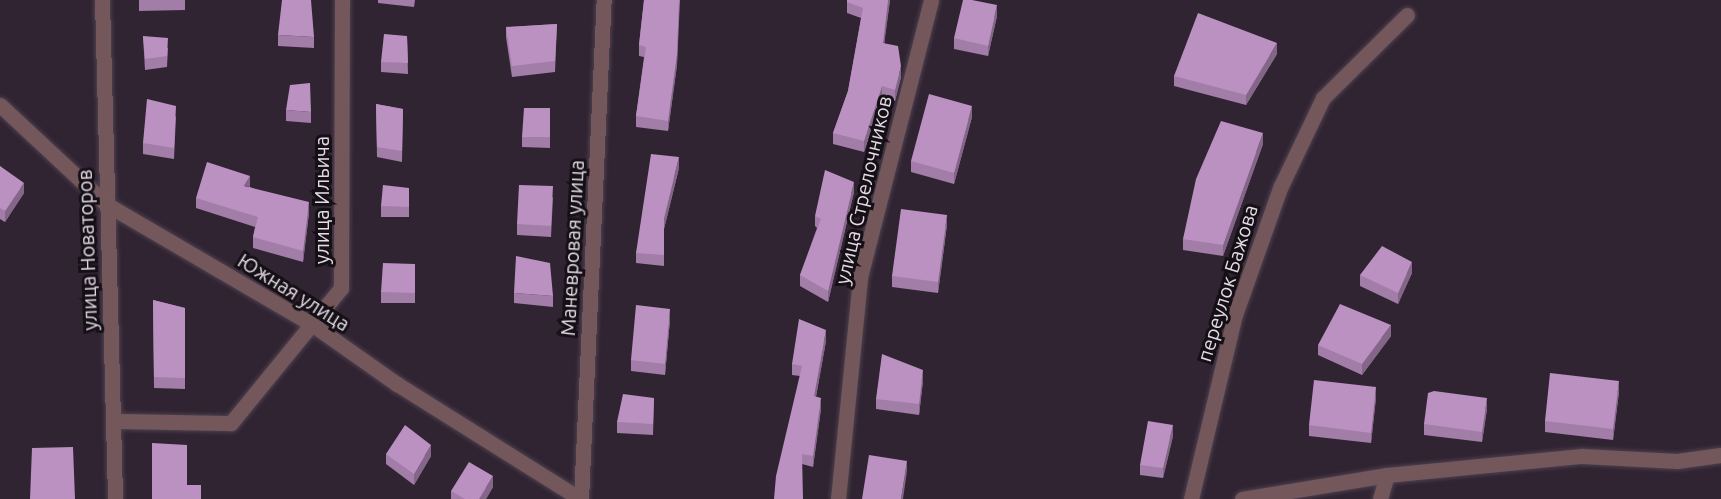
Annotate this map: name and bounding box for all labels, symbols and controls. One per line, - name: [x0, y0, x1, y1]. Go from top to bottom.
- street label: улица Стрелочников: [830, 93, 896, 287]
- street label: улица Ильича: [309, 136, 333, 264]
- street label: Маневровая улица: [555, 159, 589, 337]
- street label: улица Новаторов: [72, 169, 102, 331]
- street label: переулок Бажова: [1192, 202, 1262, 364]
- street label: Южная улица: [234, 248, 354, 336]

